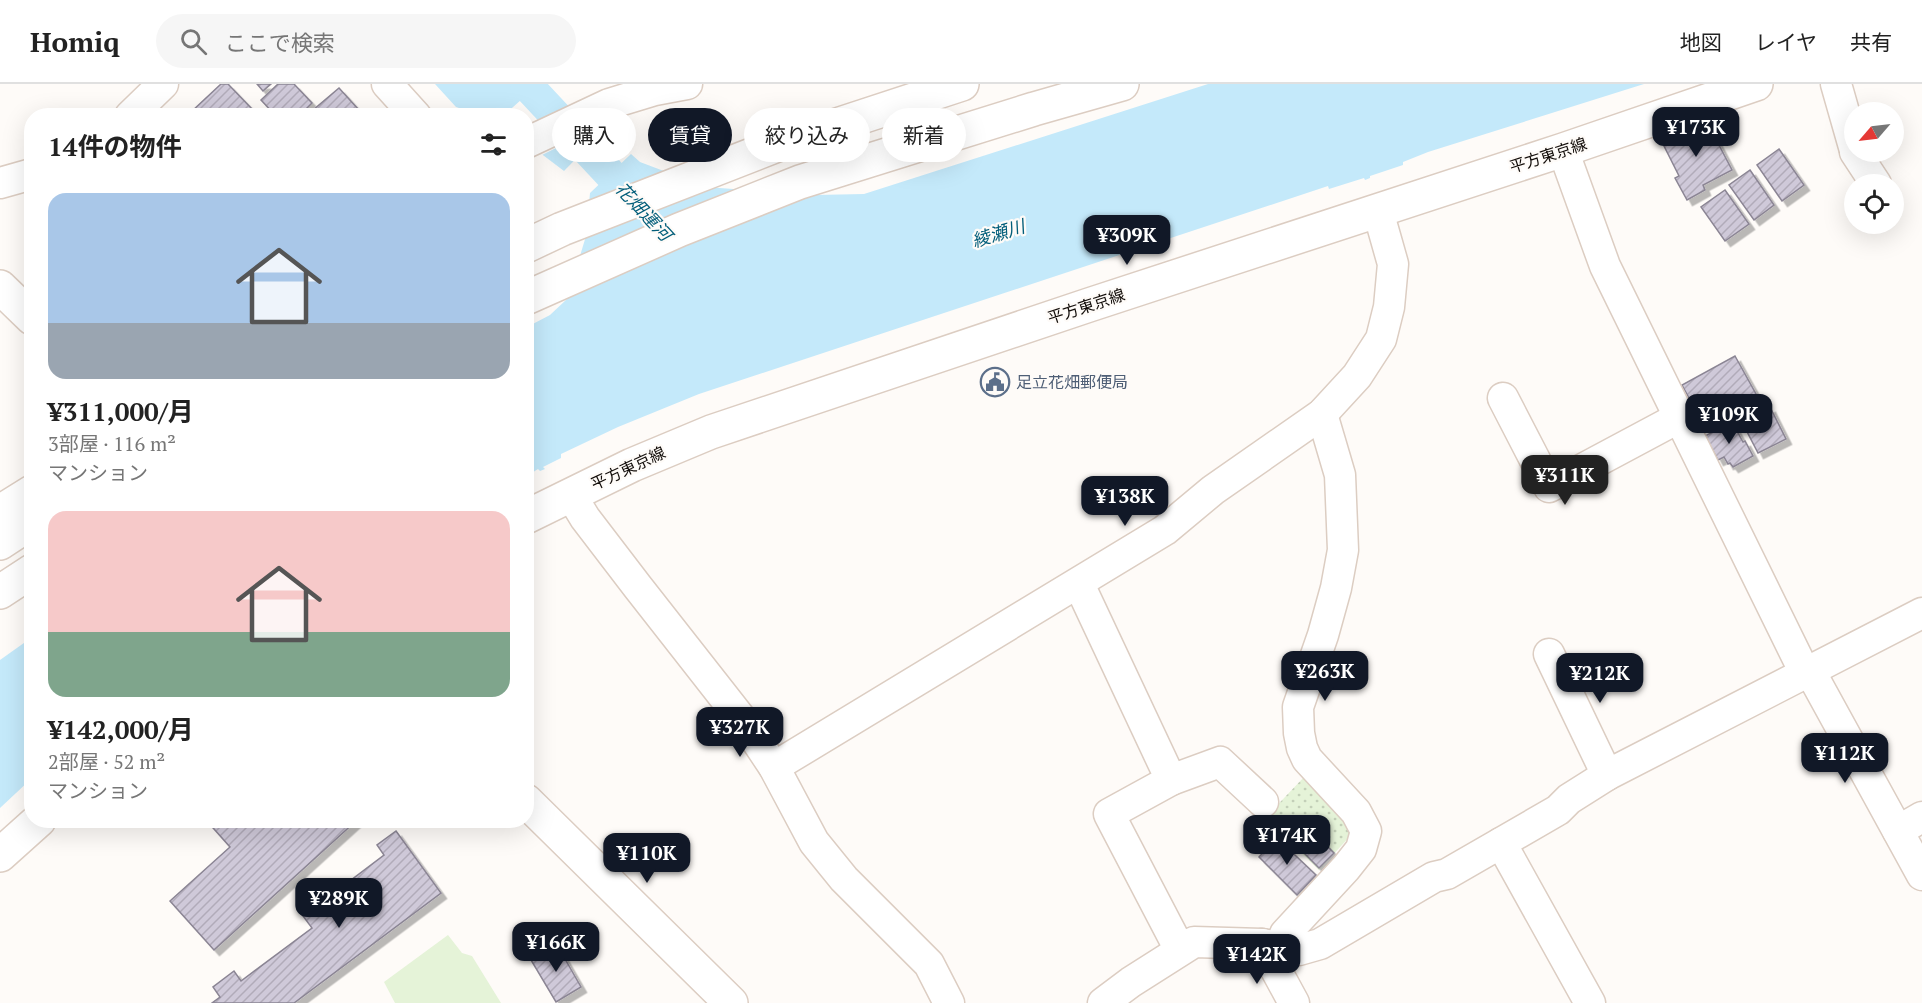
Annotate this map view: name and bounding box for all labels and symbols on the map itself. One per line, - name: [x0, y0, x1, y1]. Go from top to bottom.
- north arrow: [1844, 102, 1904, 162]
- pin: ¥173K: [1654, 107, 1738, 158]
- street label: 平方東京線: [1507, 132, 1589, 178]
- water label: 花畑運河: [611, 176, 679, 248]
- water label: 綾瀬川: [969, 213, 1029, 252]
- pin: ¥309K: [1085, 215, 1169, 266]
- street label: 平方東京線: [1045, 283, 1127, 329]
- public building icon: 足立花畑郵便局: [979, 366, 1011, 398]
- place label: 足立花畑郵便局: [1016, 371, 1128, 393]
- pin: ¥109K: [1687, 394, 1771, 445]
- street label: 平方東京線: [587, 441, 669, 495]
- pin: ¥311K: [1523, 455, 1607, 506]
- pin: ¥138K: [1083, 476, 1167, 527]
- pin: ¥263K: [1283, 651, 1367, 702]
- pin: ¥212K: [1558, 653, 1642, 704]
- pin: ¥327K: [698, 707, 782, 758]
- pin: ¥112K: [1803, 733, 1887, 784]
- pin: ¥174K: [1245, 815, 1329, 866]
- pin: ¥110K: [605, 833, 689, 884]
- pin: ¥289K: [297, 878, 381, 929]
- pin: ¥166K: [514, 922, 598, 973]
- pin: ¥142K: [1215, 934, 1299, 985]

